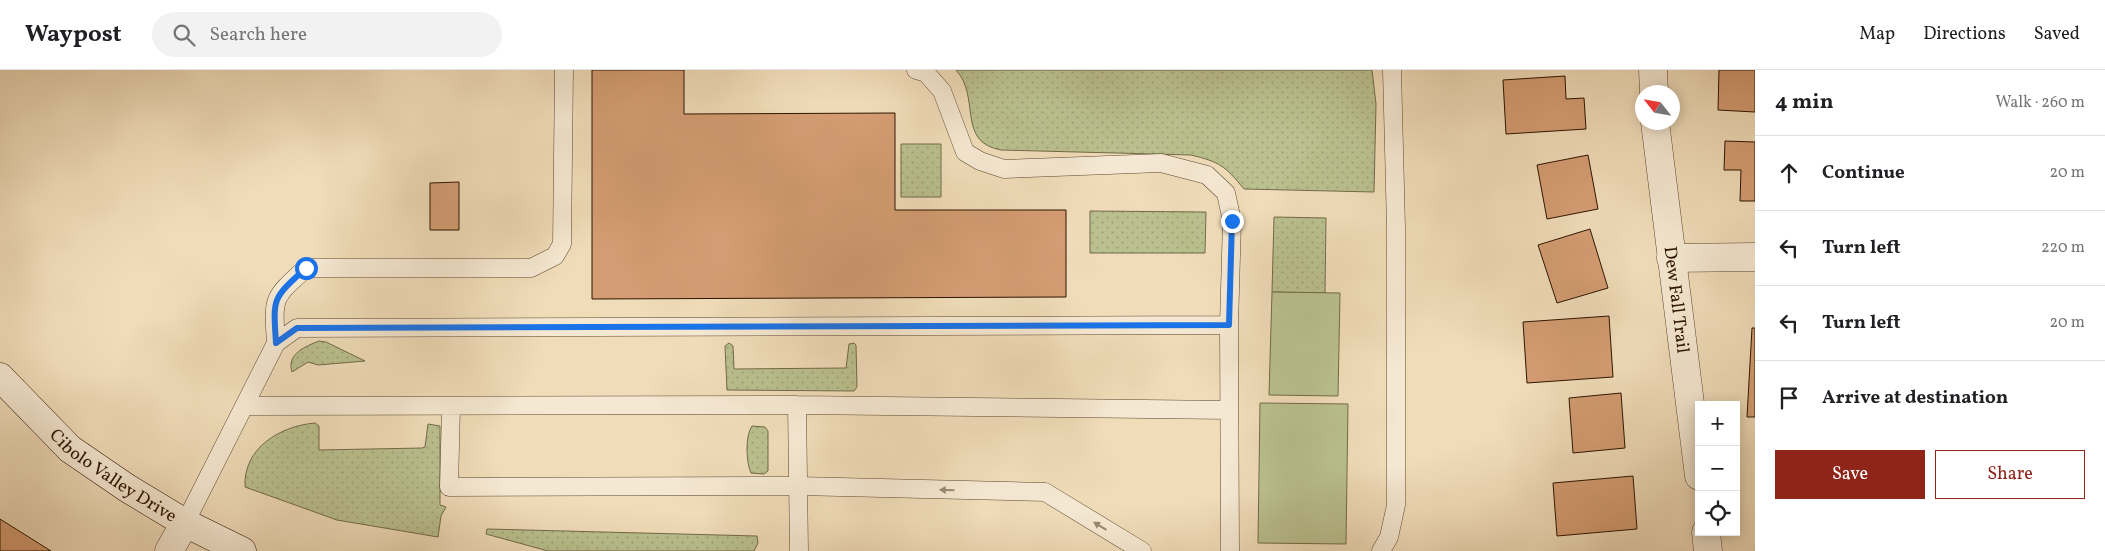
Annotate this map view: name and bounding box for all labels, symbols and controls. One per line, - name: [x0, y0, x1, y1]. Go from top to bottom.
- search box: [152, 12, 502, 57]
- text: Waypost: [25, 18, 122, 52]
- icon: search: [170, 21, 198, 49]
- text: Search here: [210, 22, 307, 48]
- text: Map: [1859, 22, 1895, 47]
- text: Directions: [1923, 22, 2006, 47]
- text: Saved: [2034, 22, 2080, 47]
- north arrow: [1635, 85, 1680, 130]
- text: 4 min: [1775, 88, 1834, 117]
- text: Walk · 260 m: [1995, 92, 2085, 114]
- icon: ahead: [1775, 159, 1803, 187]
- text: Continue: [1822, 160, 1905, 186]
- text: 20 m: [2050, 162, 2085, 184]
- route end: [1221, 210, 1244, 233]
- icon: left: [1775, 234, 1803, 262]
- text: Turn left: [1822, 235, 1901, 261]
- text: 220 m: [2041, 237, 2085, 259]
- street label: Dew Fall Trail: [1657, 245, 1695, 355]
- route start: [295, 257, 318, 280]
- icon: left: [1775, 309, 1803, 337]
- text: Turn left: [1822, 310, 1901, 336]
- text: 20 m: [2050, 312, 2085, 334]
- icon: arrive: [1775, 384, 1803, 412]
- text: Arrive at destination: [1822, 385, 2008, 411]
- map controls: [1695, 401, 1740, 536]
- button: +: [1695, 401, 1740, 446]
- street label: Cibolo Valley Drive: [43, 424, 181, 529]
- button: −: [1695, 446, 1740, 491]
- button: Save: [1775, 450, 1925, 499]
- button: Share: [1935, 450, 2085, 499]
- one-way arrow: [939, 485, 955, 493]
- button: locate: [1695, 491, 1740, 536]
- one-way arrow: [1094, 521, 1107, 530]

